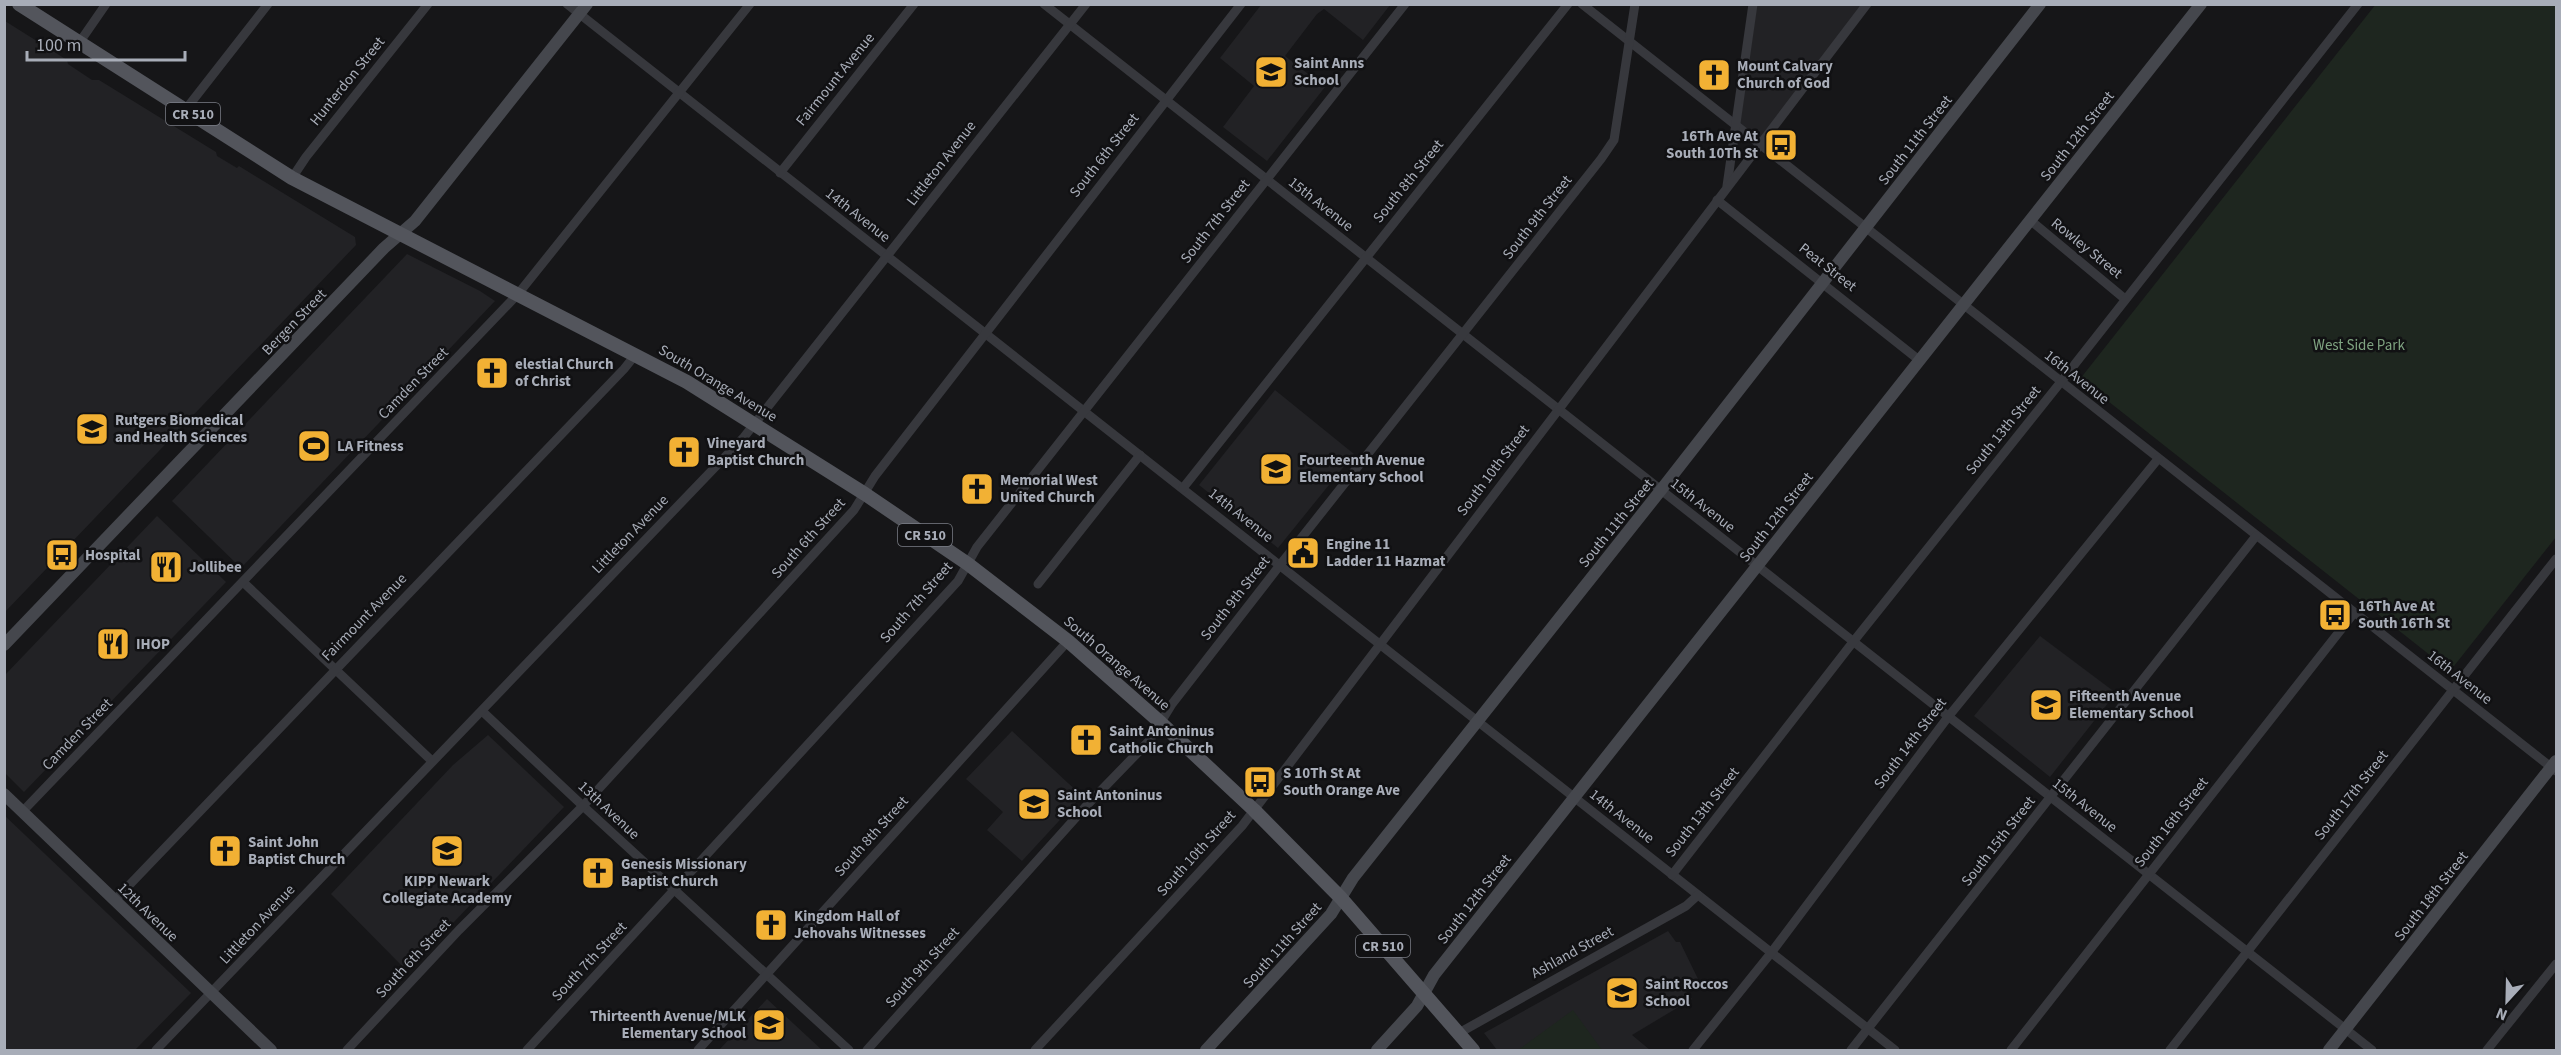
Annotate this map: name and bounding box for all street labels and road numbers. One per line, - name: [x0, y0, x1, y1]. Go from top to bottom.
- street label: Fairmount Avenue: [791, 28, 880, 130]
- street label: Hunterdon Street: [305, 32, 390, 130]
- street label: South 12th Street: [2035, 87, 2119, 186]
- street label: South 11th Street: [1873, 91, 1957, 190]
- road number: CR 510: [166, 103, 220, 125]
- street label: South 6th Street: [1065, 109, 1144, 202]
- street label: Littleton Avenue: [902, 117, 981, 210]
- street label: South 8th Street: [1368, 135, 1449, 227]
- street label: South 9th Street: [1498, 171, 1577, 264]
- street label: 15th Avenue: [1284, 172, 1358, 236]
- street label: South 7th Street: [1176, 175, 1255, 268]
- street label: 14th Avenue: [821, 183, 895, 247]
- street label: Rowley Street: [2047, 213, 2127, 284]
- street label: Peat Street: [1794, 238, 1861, 297]
- street label: Bergen Street: [257, 285, 331, 360]
- street label: South Orange Avenue: [654, 340, 781, 427]
- street label: Camden Street: [373, 343, 453, 424]
- street label: 16th Avenue: [2040, 345, 2114, 409]
- street label: South 13th Street: [1961, 381, 2046, 479]
- street label: South 10th Street: [1452, 420, 1535, 520]
- street label: South 12th Street: [1734, 468, 1818, 567]
- street label: 15th Avenue: [1666, 473, 1740, 537]
- street label: South 11th Street: [1574, 474, 1659, 572]
- street label: 14th Avenue: [1204, 483, 1278, 547]
- street label: Littleton Avenue: [587, 490, 673, 578]
- street label: South 6th Street: [767, 493, 850, 583]
- road number: CR 510: [898, 524, 952, 546]
- street label: South 9th Street: [1196, 552, 1275, 645]
- street label: South 7th Street: [875, 557, 958, 648]
- street label: Fairmount Avenue: [317, 569, 412, 666]
- street label: South Orange Avenue: [1059, 611, 1175, 716]
- street label: 16th Avenue: [2423, 645, 2497, 709]
- street label: South 14th Street: [1869, 693, 1952, 793]
- street label: Camden Street: [37, 694, 117, 775]
- street label: South 17th Street: [2309, 746, 2393, 845]
- street label: South 13th Street: [1660, 763, 1744, 862]
- street label: 15th Avenue: [2048, 773, 2122, 837]
- street label: South 16th Street: [2129, 773, 2213, 872]
- street label: 13th Avenue: [573, 776, 644, 844]
- street label: 14th Avenue: [1585, 784, 1659, 848]
- street label: South 8th Street: [830, 791, 913, 881]
- street label: South 15th Street: [1956, 792, 2040, 891]
- street label: South 10th Street: [1152, 806, 1241, 901]
- street label: South 18th Street: [2389, 847, 2473, 946]
- street label: South 12th Street: [1432, 850, 1516, 949]
- street label: 12th Avenue: [113, 878, 183, 947]
- street label: Littleton Avenue: [215, 880, 300, 969]
- street label: South 11th Street: [1238, 898, 1327, 993]
- street label: South 6th Street: [371, 914, 456, 1003]
- street label: South 7th Street: [547, 917, 632, 1006]
- street label: Ashland Street: [1527, 921, 1617, 984]
- street label: South 9th Street: [881, 922, 964, 1012]
- road number: CR 510: [1356, 935, 1410, 957]

